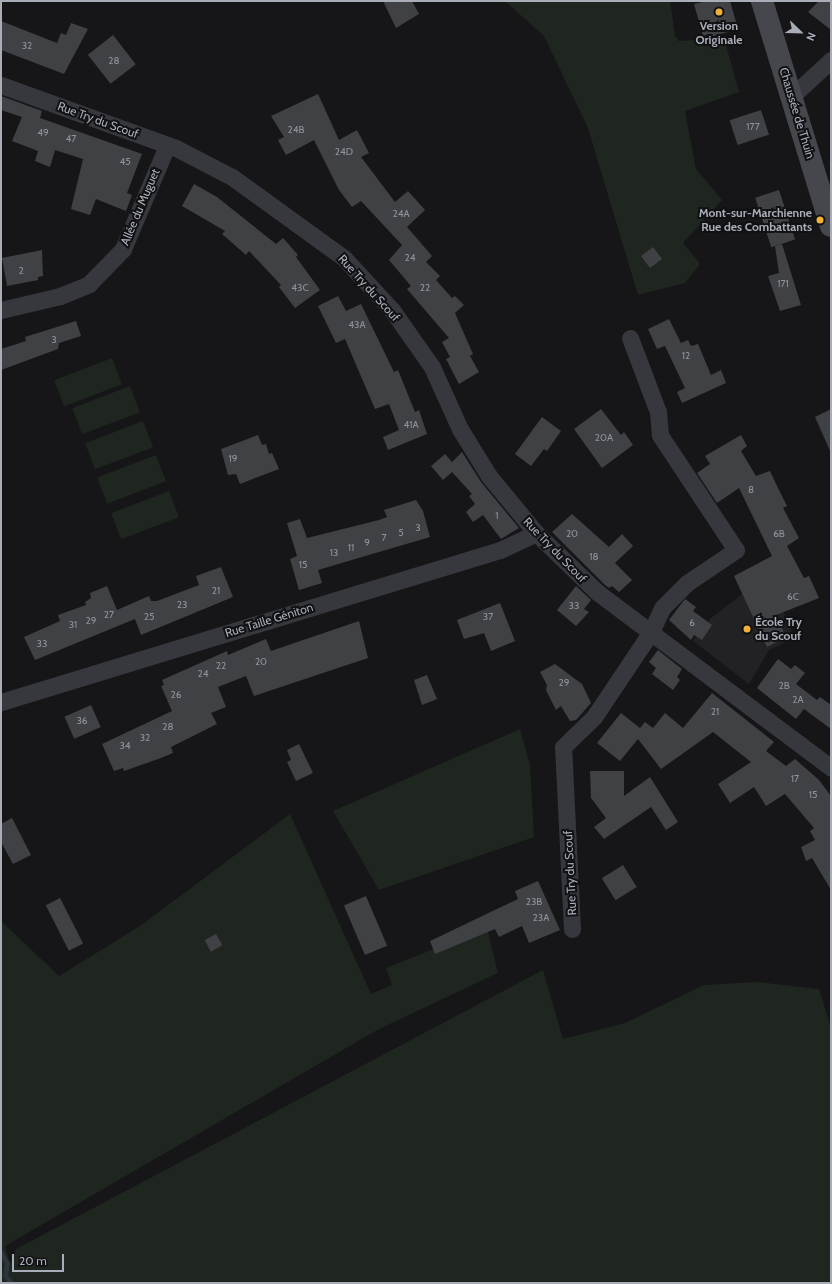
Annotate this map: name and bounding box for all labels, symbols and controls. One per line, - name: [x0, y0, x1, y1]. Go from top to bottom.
- marker: Version Originale: [714, 7, 724, 17]
- north arrow: [780, 12, 820, 52]
- place label: Version Originale: [696, 19, 742, 47]
- text: N: [803, 30, 819, 43]
- house number: 32: [22, 40, 32, 52]
- house number: 28: [108, 55, 120, 67]
- street label: Chaussée de Thuin: [776, 66, 818, 160]
- street label: Rue Try du Scouf: [56, 99, 140, 141]
- house number: 177: [746, 121, 760, 133]
- house number: 24B: [288, 124, 304, 136]
- house number: 49: [37, 127, 49, 139]
- house number: 47: [66, 133, 76, 145]
- house number: 24D: [335, 146, 353, 158]
- house number: 45: [119, 156, 131, 168]
- street label: Allée du Muguet: [117, 166, 163, 248]
- place label: Mont-sur-Marchienne Rue des Combattants: [699, 206, 812, 234]
- house number: 24A: [392, 208, 410, 220]
- marker: Mont-sur-Marchienne Rue des Combattants: [815, 215, 825, 225]
- street label: Rue Try du Scouf: [335, 252, 403, 324]
- house number: 24: [404, 252, 416, 264]
- house number: 2: [18, 265, 24, 277]
- house number: 171: [777, 278, 789, 290]
- house number: 43C: [291, 282, 309, 294]
- house number: 22: [420, 282, 430, 294]
- house number: 43A: [348, 319, 366, 331]
- house number: 3: [51, 334, 57, 346]
- house number: 12: [682, 350, 690, 362]
- house number: 41A: [403, 419, 419, 431]
- house number: 20A: [595, 432, 613, 444]
- house number: 19: [229, 453, 237, 465]
- house number: 8: [748, 484, 754, 496]
- house number: 1: [495, 510, 499, 522]
- street label: Rue Try du Scouf: [520, 514, 590, 586]
- house number: 3: [415, 522, 421, 534]
- house number: 5: [398, 527, 404, 539]
- house number: 20: [566, 528, 578, 540]
- house number: 6B: [773, 528, 785, 540]
- house number: 7: [381, 532, 387, 544]
- house number: 9: [364, 537, 370, 549]
- house number: 11: [348, 542, 354, 554]
- house number: 13: [330, 547, 338, 559]
- house number: 18: [589, 551, 599, 563]
- house number: 15: [299, 559, 307, 571]
- house number: 21: [212, 585, 220, 597]
- house number: 6C: [787, 591, 799, 603]
- house number: 23: [177, 599, 187, 611]
- street label: Rue Taille Géniton: [223, 600, 315, 640]
- house number: 33: [569, 600, 579, 612]
- house number: 27: [104, 609, 114, 621]
- house number: 25: [144, 611, 154, 623]
- house number: 37: [483, 611, 493, 623]
- house number: 29: [86, 615, 96, 627]
- place label: École Try du Scouf: [755, 615, 802, 643]
- house number: 6: [689, 617, 695, 629]
- house number: 31: [69, 619, 77, 631]
- marker: École Try du Scouf: [742, 624, 752, 634]
- house number: 33: [37, 638, 47, 650]
- house number: 20: [255, 656, 267, 668]
- house number: 22: [216, 660, 226, 672]
- house number: 24: [197, 668, 209, 680]
- house number: 29: [559, 677, 569, 689]
- house number: 2B: [778, 680, 790, 692]
- house number: 26: [171, 689, 181, 701]
- house number: 2A: [792, 694, 804, 706]
- house number: 21: [711, 706, 719, 718]
- house number: 36: [76, 715, 88, 727]
- house number: 28: [162, 721, 174, 733]
- house number: 32: [140, 732, 150, 744]
- house number: 34: [119, 740, 131, 752]
- house number: 17: [791, 773, 799, 785]
- house number: 15: [809, 789, 817, 801]
- street label: Rue Try du Scouf: [561, 830, 579, 916]
- house number: 23B: [526, 896, 542, 908]
- house number: 23A: [533, 912, 549, 924]
- scale bar: [14, 1246, 66, 1272]
- text: 20 m: [19, 1253, 47, 1268]

